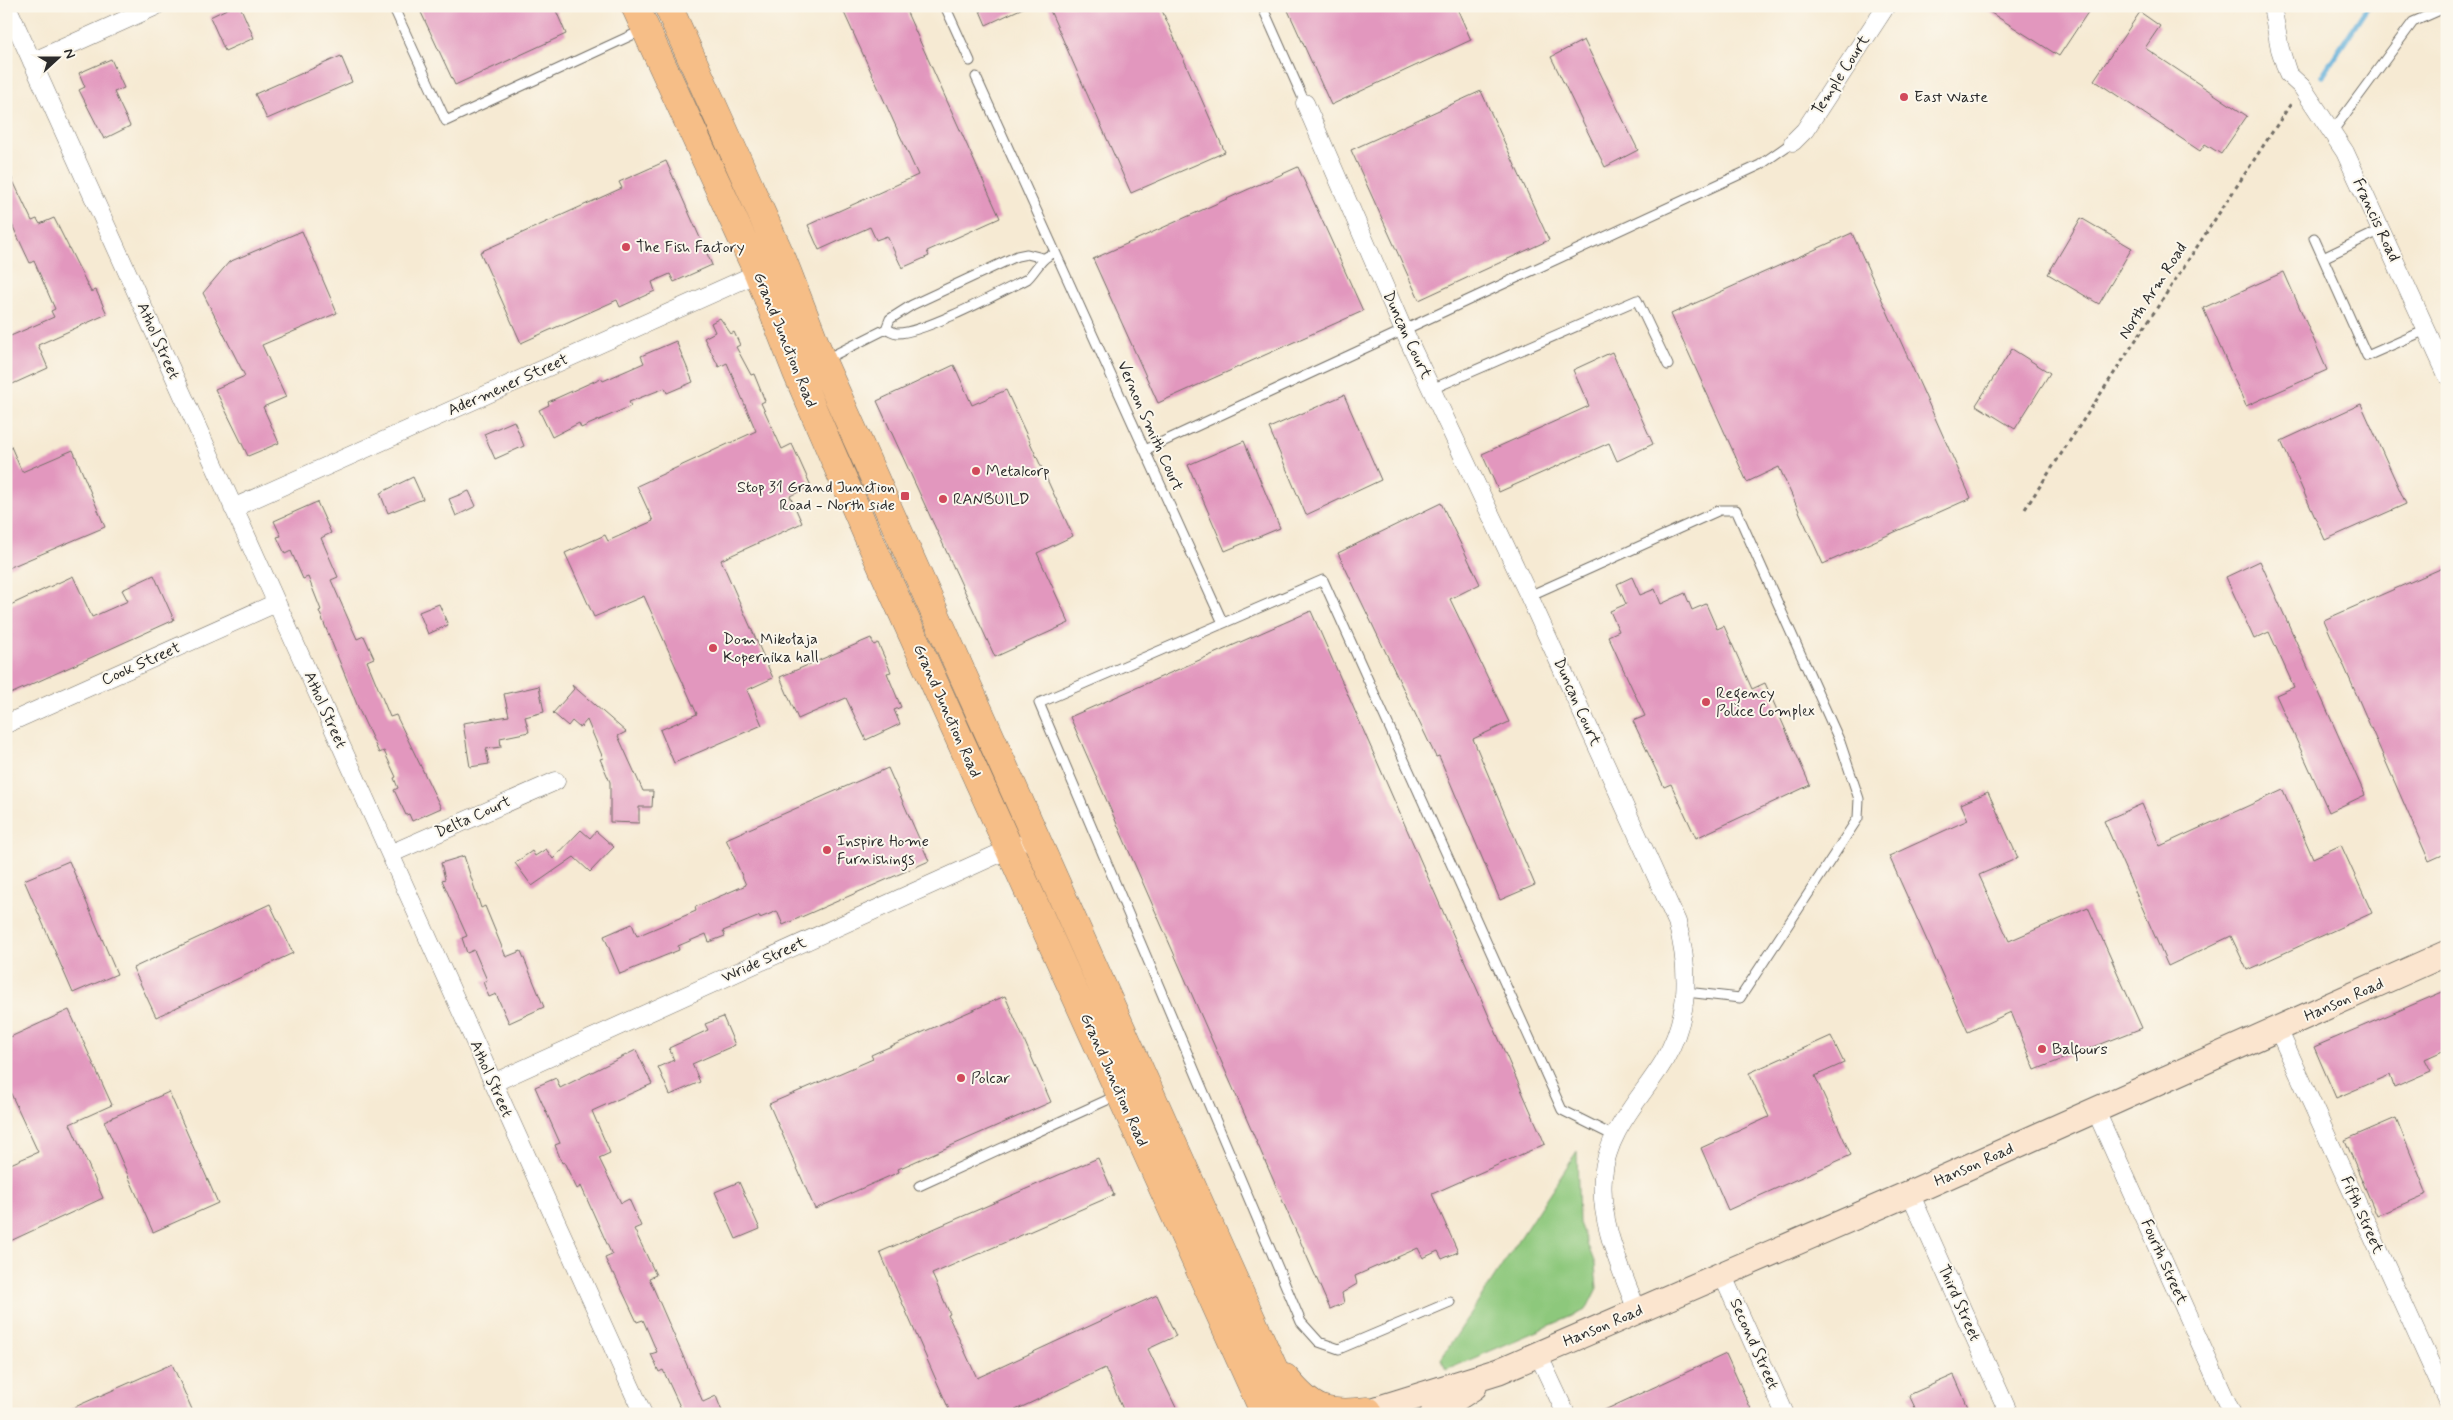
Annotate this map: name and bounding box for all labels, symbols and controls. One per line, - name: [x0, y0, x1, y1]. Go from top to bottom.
- street label: Temple Court: [1807, 30, 1875, 119]
- north arrow: [32, 32, 82, 82]
- text: N: [59, 46, 79, 61]
- place label: East Waste: [1914, 87, 1988, 108]
- marker: East Waste: [1898, 91, 1910, 103]
- street label: Francis Road: [2347, 175, 2405, 265]
- place label: The Fish Factory: [636, 237, 745, 258]
- street label: North Arm Road: [2114, 239, 2192, 343]
- marker: The Fish Factory: [620, 241, 632, 253]
- street label: Grand Junction Road: [748, 269, 822, 411]
- street label: Duncan Court: [1378, 288, 1437, 383]
- street label: Athol Street: [132, 299, 184, 383]
- street label: Adermener Street: [444, 349, 572, 421]
- street label: Vernon Smith Court: [1112, 358, 1188, 495]
- place label: Metalcorp: [986, 461, 1050, 482]
- marker: Metalcorp: [970, 465, 982, 477]
- place label: Stop 31 Grand Junction Road - North side: [737, 477, 895, 516]
- place label: RANBUILD: [953, 489, 1030, 510]
- marker: Stop 31 Grand Junction Road - North side: [899, 490, 911, 502]
- marker: RANBUILD: [937, 493, 949, 505]
- place label: Dom Mikołaja Kopernika hall: [723, 629, 819, 668]
- street label: Cook Street: [98, 637, 184, 691]
- street label: Grand Junction Road: [908, 641, 986, 781]
- marker: Dom Mikołaja Kopernika hall: [707, 642, 719, 654]
- street label: Duncan Court: [1548, 655, 1606, 750]
- street label: Athol Street: [299, 668, 351, 752]
- place label: Regency Police Complex: [1716, 683, 1815, 722]
- marker: Regency Police Complex: [1700, 696, 1712, 708]
- street label: Delta Court: [432, 791, 515, 843]
- place label: Inspire Home Furnishings: [837, 831, 929, 871]
- marker: Inspire Home Furnishings: [821, 844, 833, 856]
- street label: Wride Street: [718, 932, 810, 988]
- street label: Hanson Road: [2301, 973, 2387, 1027]
- street label: Grand Junction Road: [1075, 1010, 1153, 1150]
- street label: Athol Street: [465, 1037, 517, 1121]
- place label: Balfours: [2052, 1039, 2108, 1062]
- marker: Balfours: [2036, 1043, 2048, 1055]
- place label: Polcar: [971, 1068, 1010, 1089]
- marker: Polcar: [955, 1072, 967, 1084]
- street label: Hanson Road: [1931, 1138, 2017, 1192]
- street label: Fifth Street: [2336, 1173, 2389, 1258]
- street label: Fourth Street: [2136, 1216, 2192, 1309]
- street label: Third Street: [1933, 1261, 1985, 1345]
- street label: Second Street: [1725, 1295, 1783, 1393]
- street label: Hanson Road: [1560, 1300, 1646, 1352]

